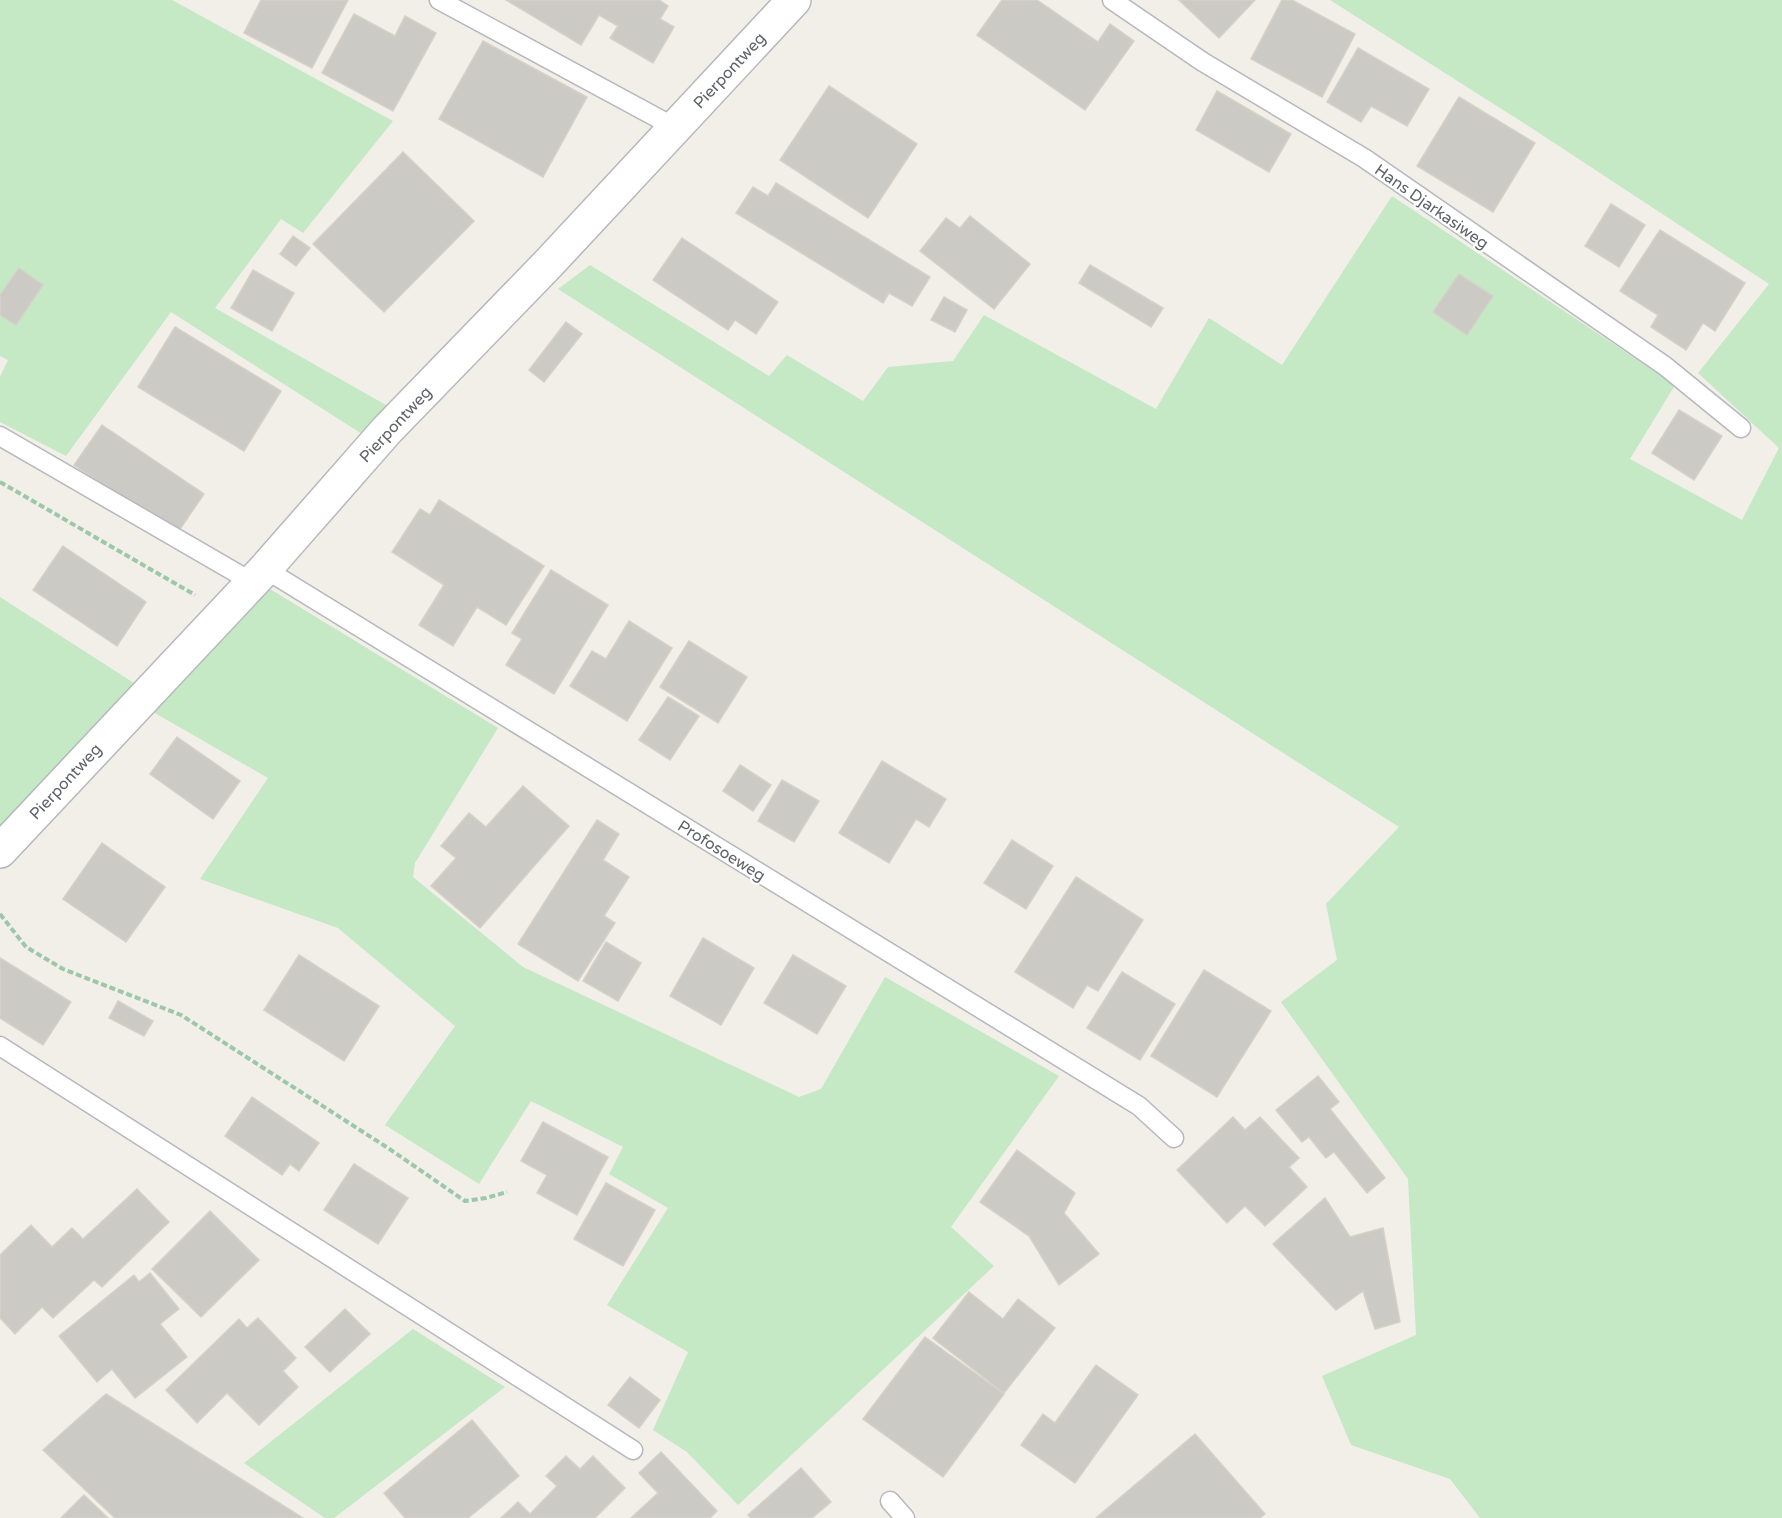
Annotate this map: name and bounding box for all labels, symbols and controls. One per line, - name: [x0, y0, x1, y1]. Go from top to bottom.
- street label: Pierpontweg: [689, 28, 770, 113]
- street label: Hans Djarkasiweg: [1371, 160, 1492, 254]
- street label: Pierpontweg: [355, 382, 436, 467]
- street label: Pierpontweg: [25, 739, 106, 824]
- street label: Profosoeweg: [674, 816, 769, 886]

